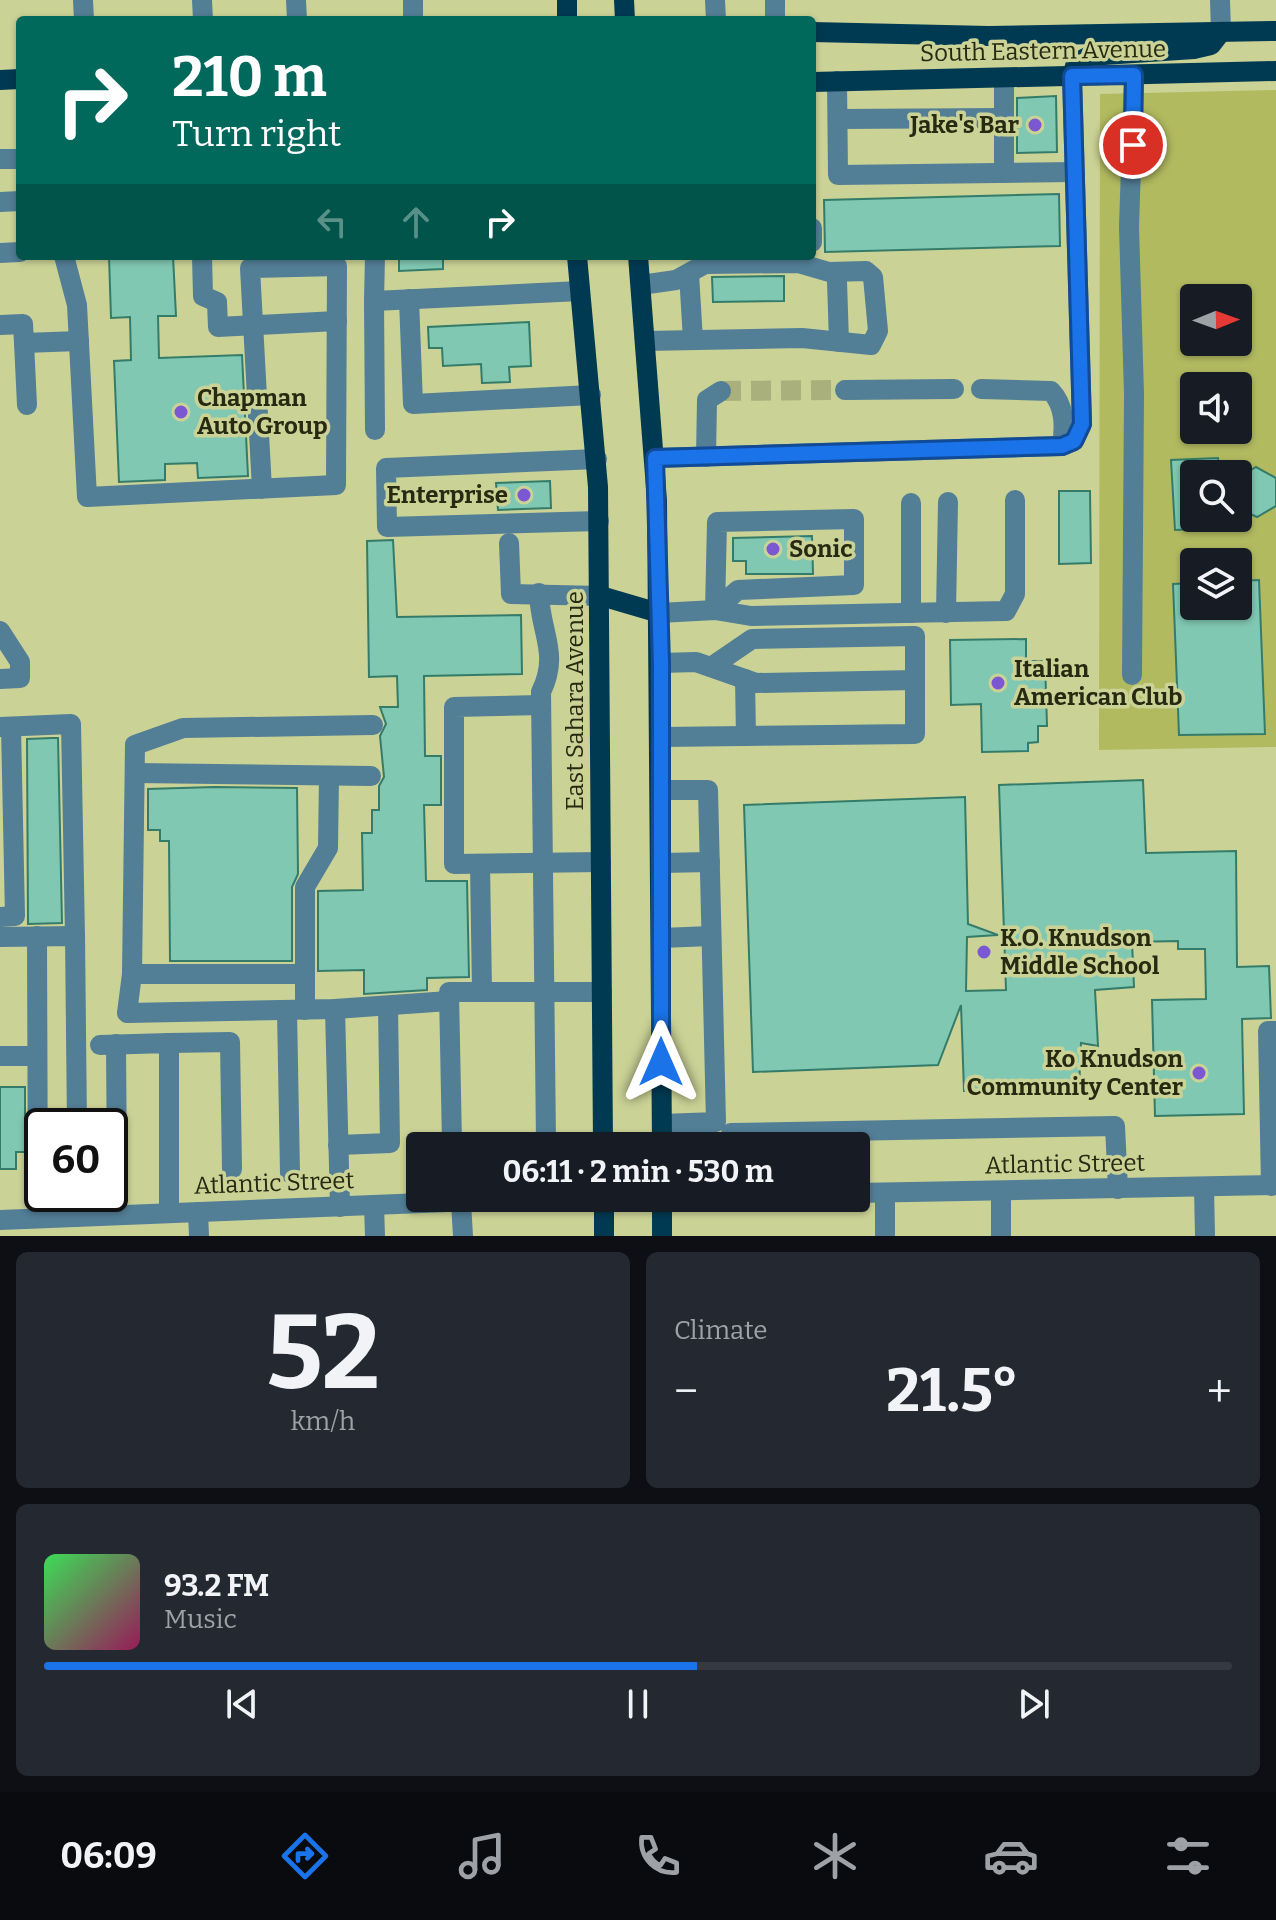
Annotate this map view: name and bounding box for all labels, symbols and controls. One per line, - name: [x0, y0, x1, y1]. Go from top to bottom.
- street label: South Eastern Avenue: [920, 35, 1166, 67]
- text: 210 m: [172, 44, 327, 111]
- icon: right: [40, 48, 144, 152]
- place label: Jake's Bar: [908, 111, 1019, 139]
- pin: [1099, 111, 1167, 179]
- text: Turn right: [172, 112, 341, 156]
- marker: Jake's Bar: [1026, 116, 1044, 134]
- icon: arrive: [1111, 123, 1155, 167]
- icon: left: [310, 200, 354, 244]
- icon: ahead: [394, 200, 438, 244]
- icon: right: [478, 200, 522, 244]
- north arrow: [1180, 284, 1252, 356]
- map controls: [1180, 284, 1252, 620]
- button: sound: [1180, 372, 1252, 444]
- place label: Chapman Auto Group: [197, 384, 328, 440]
- marker: Chapman Auto Group: [172, 403, 190, 421]
- button: search: [1180, 460, 1252, 532]
- place label: Enterprise: [386, 481, 508, 509]
- marker: Enterprise: [515, 486, 533, 504]
- place label: Sonic: [789, 535, 853, 563]
- marker: Sonic: [764, 540, 782, 558]
- button: layers: [1180, 548, 1252, 620]
- street label: East Sahara Avenue: [561, 591, 589, 811]
- place label: Italian American Club: [1014, 655, 1182, 711]
- marker: Italian American Club: [989, 674, 1007, 692]
- place label: K.O. Knudson Middle School: [1000, 924, 1160, 980]
- marker: K.O. Knudson Middle School: [975, 943, 993, 961]
- position arrow: [619, 1020, 703, 1104]
- place label: Ko Knudson Community Center: [967, 1045, 1184, 1101]
- marker: Ko Knudson Community Center: [1190, 1064, 1208, 1082]
- speed limit sign: 60: [24, 1108, 128, 1212]
- street label: Atlantic Street: [985, 1149, 1146, 1179]
- text: 06:11 · 2 min · 530 m: [503, 1154, 774, 1190]
- street label: Atlantic Street: [193, 1166, 355, 1200]
- text: 52: [266, 1291, 380, 1416]
- text: Climate: [674, 1315, 768, 1346]
- text: 21.5°: [886, 1355, 1019, 1427]
- text: −: [674, 1365, 698, 1418]
- text: +: [1207, 1365, 1232, 1418]
- text: km/h: [291, 1406, 355, 1437]
- text: 93.2 FM: [164, 1568, 269, 1604]
- text: Music: [164, 1604, 237, 1635]
- icon: previous: [220, 1682, 264, 1726]
- icon: pause: [616, 1682, 660, 1726]
- icon: next: [1012, 1682, 1056, 1726]
- icon: directions: [277, 1828, 333, 1884]
- icon: music: [454, 1828, 510, 1884]
- icon: phone: [630, 1828, 686, 1884]
- icon: climate: [807, 1828, 863, 1884]
- icon: car: [983, 1828, 1039, 1884]
- icon: filters: [1160, 1828, 1216, 1884]
- text: 06:09: [60, 1834, 157, 1878]

